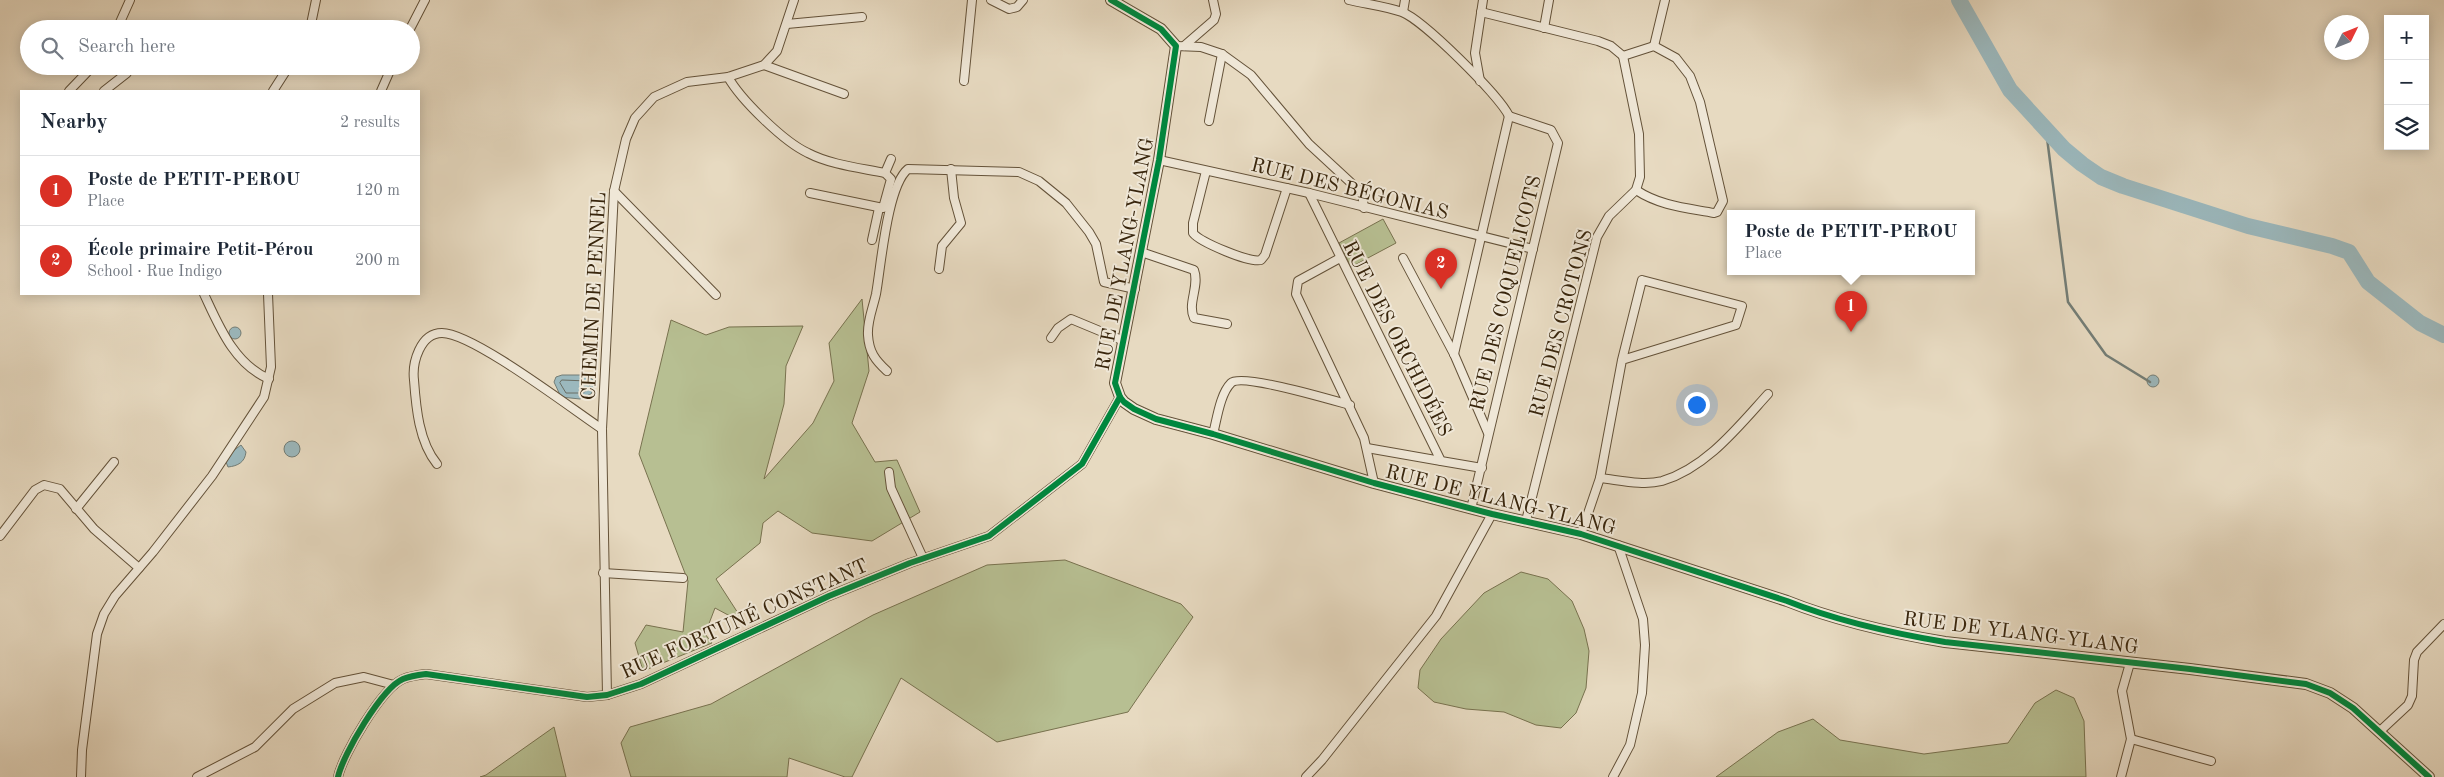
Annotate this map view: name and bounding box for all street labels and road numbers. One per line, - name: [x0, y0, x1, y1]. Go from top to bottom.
- street label: RUE DE YLANG-YLANG: [1094, 136, 1158, 373]
- street label: RUE DES BÉGONIAS: [1249, 153, 1451, 224]
- street label: RUE DES COQUELICOTS: [1468, 174, 1546, 413]
- street label: CHEMIN DE PENNEL: [580, 191, 610, 401]
- street label: RUE DES CROTONS: [1527, 227, 1597, 420]
- street label: RUE DES ORCHIDÉES: [1338, 236, 1457, 440]
- street label: RUE DE YLANG-YLANG: [1383, 463, 1618, 539]
- street label: RUE FORTUNÉ CONSTANT: [617, 553, 871, 683]
- street label: RUE DE YLANG-YLANG: [1902, 610, 2140, 658]

